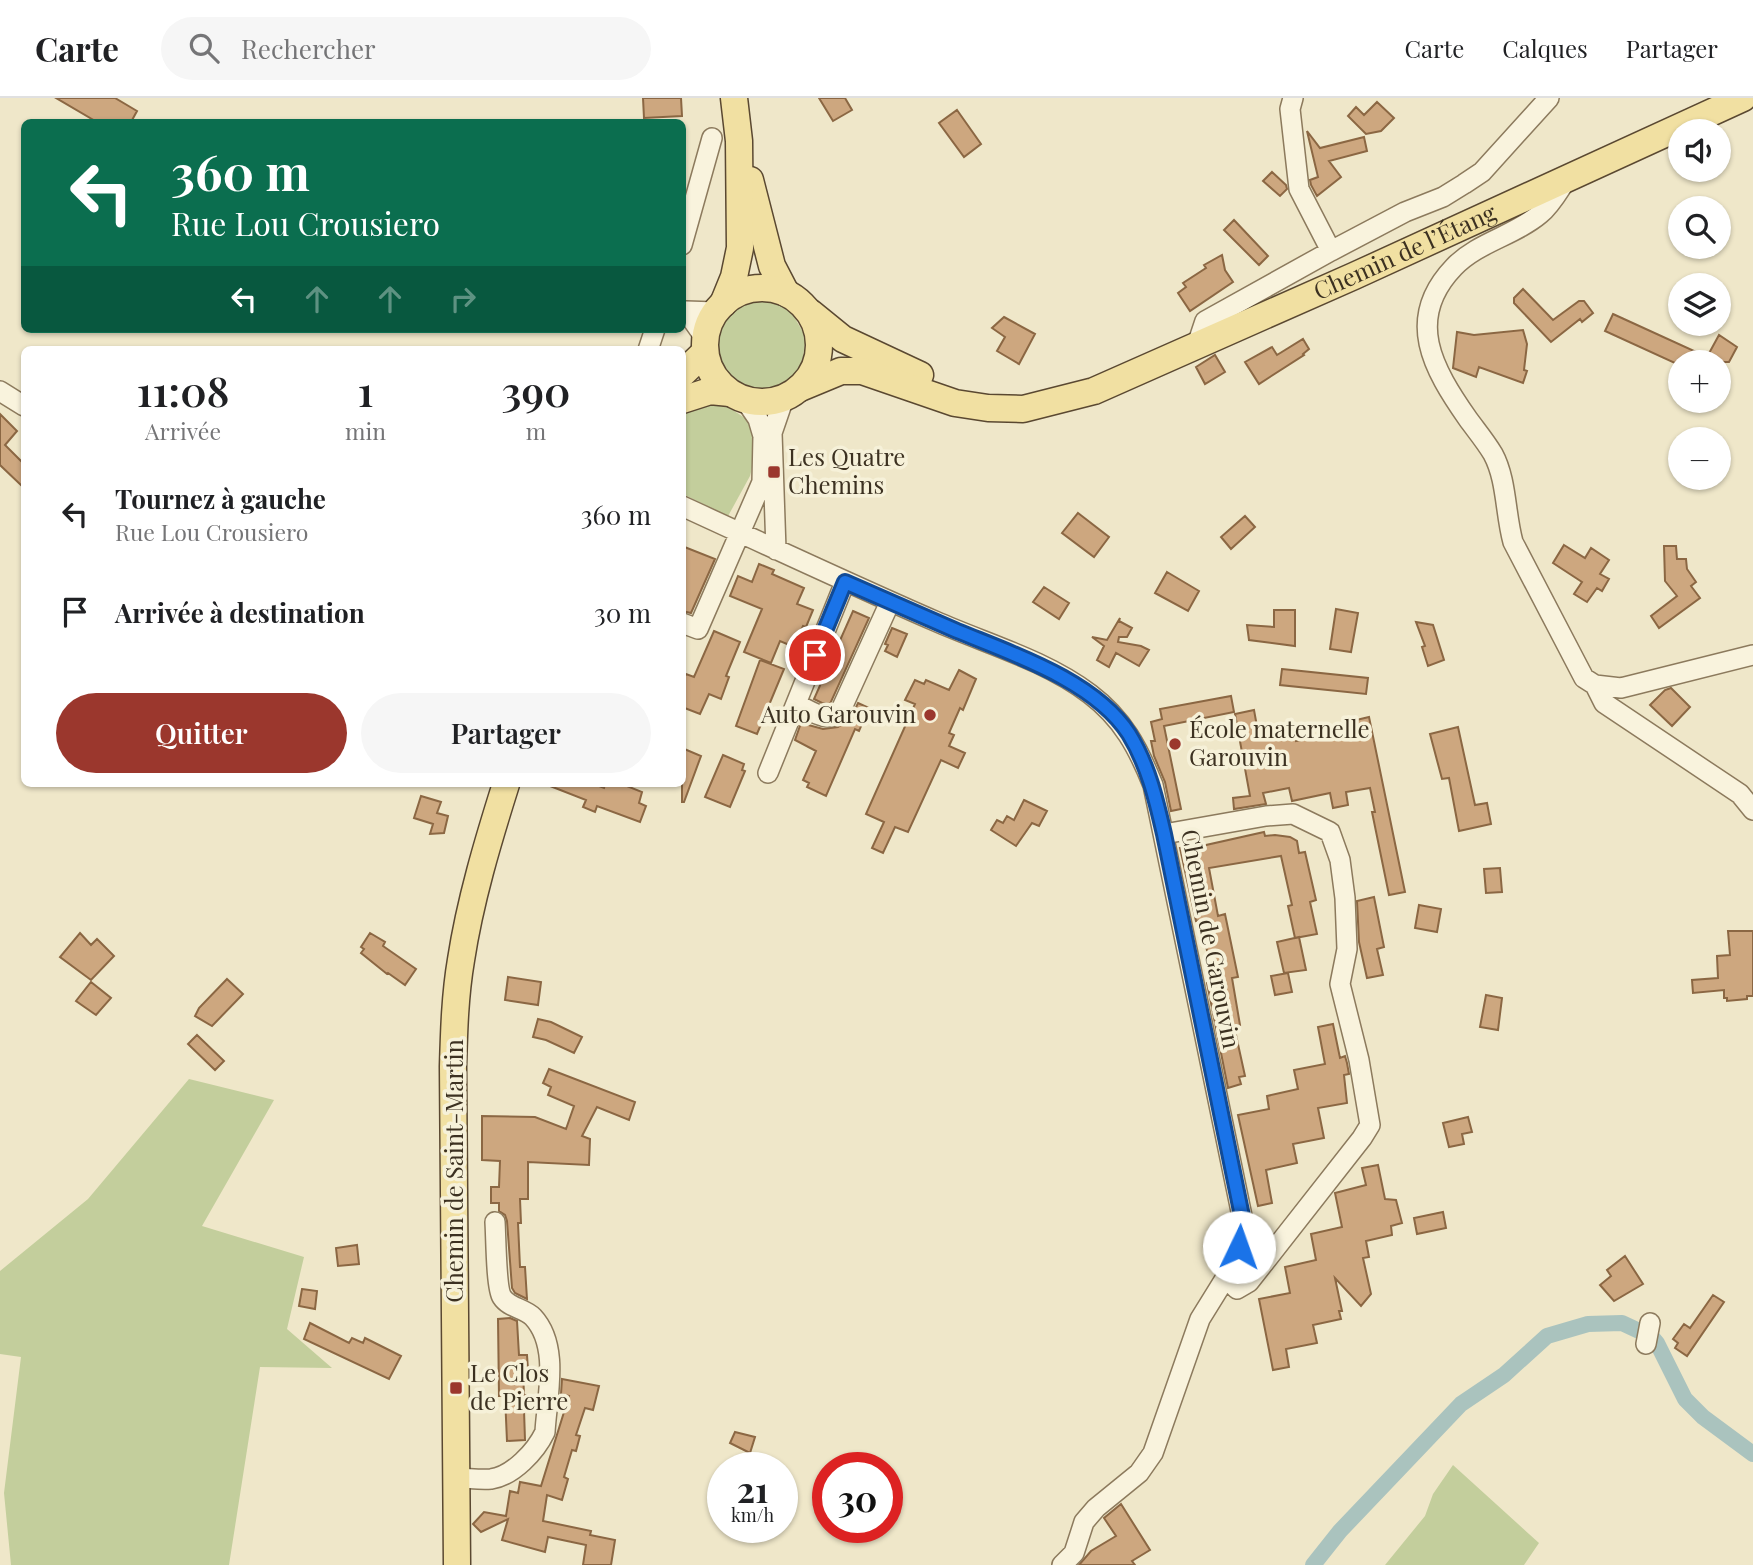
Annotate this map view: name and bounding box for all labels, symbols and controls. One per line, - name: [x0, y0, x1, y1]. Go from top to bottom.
- search box: [161, 17, 651, 80]
- text: Carte: [35, 26, 119, 70]
- icon: search: [185, 29, 223, 67]
- text: Rechercher: [241, 31, 376, 66]
- text: Carte: [1405, 32, 1464, 64]
- text: Calques: [1502, 32, 1588, 64]
- text: Partager: [1626, 32, 1718, 64]
- map controls: [1668, 119, 1731, 490]
- button: sound: [1668, 119, 1731, 182]
- text: 360 m: [171, 138, 310, 203]
- icon: left: [56, 147, 147, 238]
- street label: Chemin de l’Étang: [1308, 195, 1501, 306]
- button: search: [1668, 196, 1731, 259]
- text: Rue Lou Crousiero: [171, 201, 440, 244]
- button: layers: [1668, 273, 1731, 336]
- icon: left: [225, 280, 263, 318]
- icon: ahead: [298, 280, 336, 318]
- icon: ahead: [371, 280, 409, 318]
- icon: right: [444, 280, 482, 318]
- button: +: [1668, 350, 1731, 413]
- text: 11:08: [136, 362, 230, 418]
- text: 1: [358, 362, 374, 418]
- text: 390: [501, 362, 571, 418]
- text: Arrivée: [145, 415, 221, 446]
- text: min: [345, 415, 386, 446]
- text: m: [526, 415, 546, 446]
- button: −: [1668, 427, 1731, 490]
- place label: Les Quatre Chemins: [788, 440, 905, 500]
- marker: Les Quatre Chemins: [766, 464, 782, 480]
- text: Tournez à gauche: [115, 481, 326, 516]
- icon: left: [56, 495, 94, 533]
- text: 360 m: [581, 497, 651, 532]
- text: Rue Lou Crousiero: [115, 516, 308, 547]
- icon: arrive: [56, 593, 94, 631]
- text: Arrivée à destination: [115, 595, 365, 630]
- text: 30 m: [594, 595, 651, 630]
- pin: [785, 625, 845, 685]
- icon: arrive: [796, 636, 834, 674]
- button: Quitter: [56, 693, 347, 773]
- button: Partager: [361, 693, 651, 773]
- place label: Auto Garouvin: [760, 697, 916, 729]
- marker: Auto Garouvin: [922, 707, 938, 723]
- place label: École maternelle Garouvin: [1189, 712, 1370, 772]
- marker: École maternelle Garouvin: [1167, 736, 1183, 752]
- street label: Chemin de Garouvin: [1175, 826, 1249, 1051]
- street label: Chemin de Saint-Martin: [437, 1039, 469, 1303]
- position arrow: [1202, 1210, 1276, 1284]
- place label: Le Clos de Pierre: [470, 1356, 568, 1416]
- marker: Le Clos de Pierre: [448, 1380, 464, 1396]
- speed limit sign: 30: [812, 1452, 903, 1543]
- text: 21: [737, 1465, 768, 1512]
- text: km/h: [731, 1503, 774, 1527]

